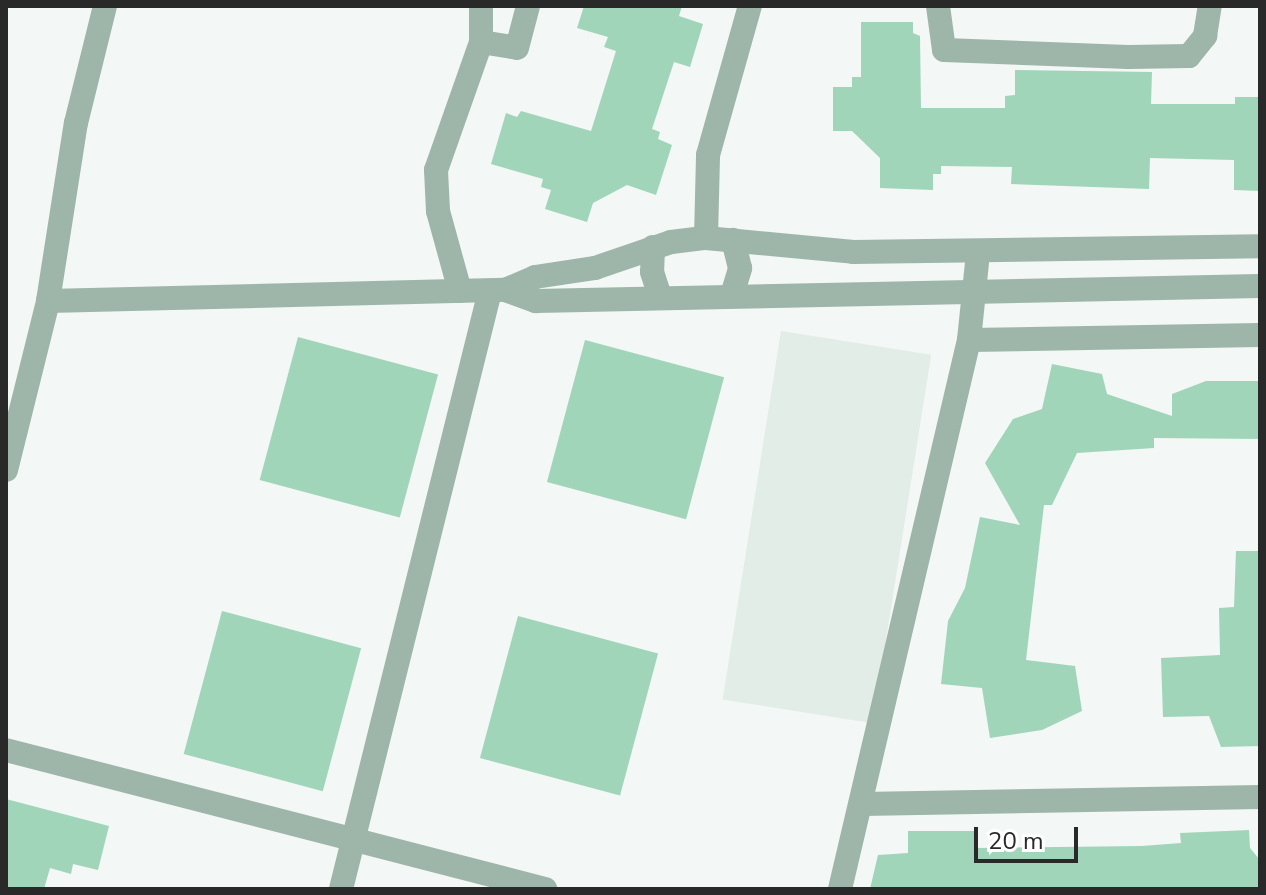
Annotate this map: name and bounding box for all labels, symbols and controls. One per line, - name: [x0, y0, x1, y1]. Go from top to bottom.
- scale bar: [978, 811, 1082, 861]
- text: 20 m: [988, 825, 1044, 857]

